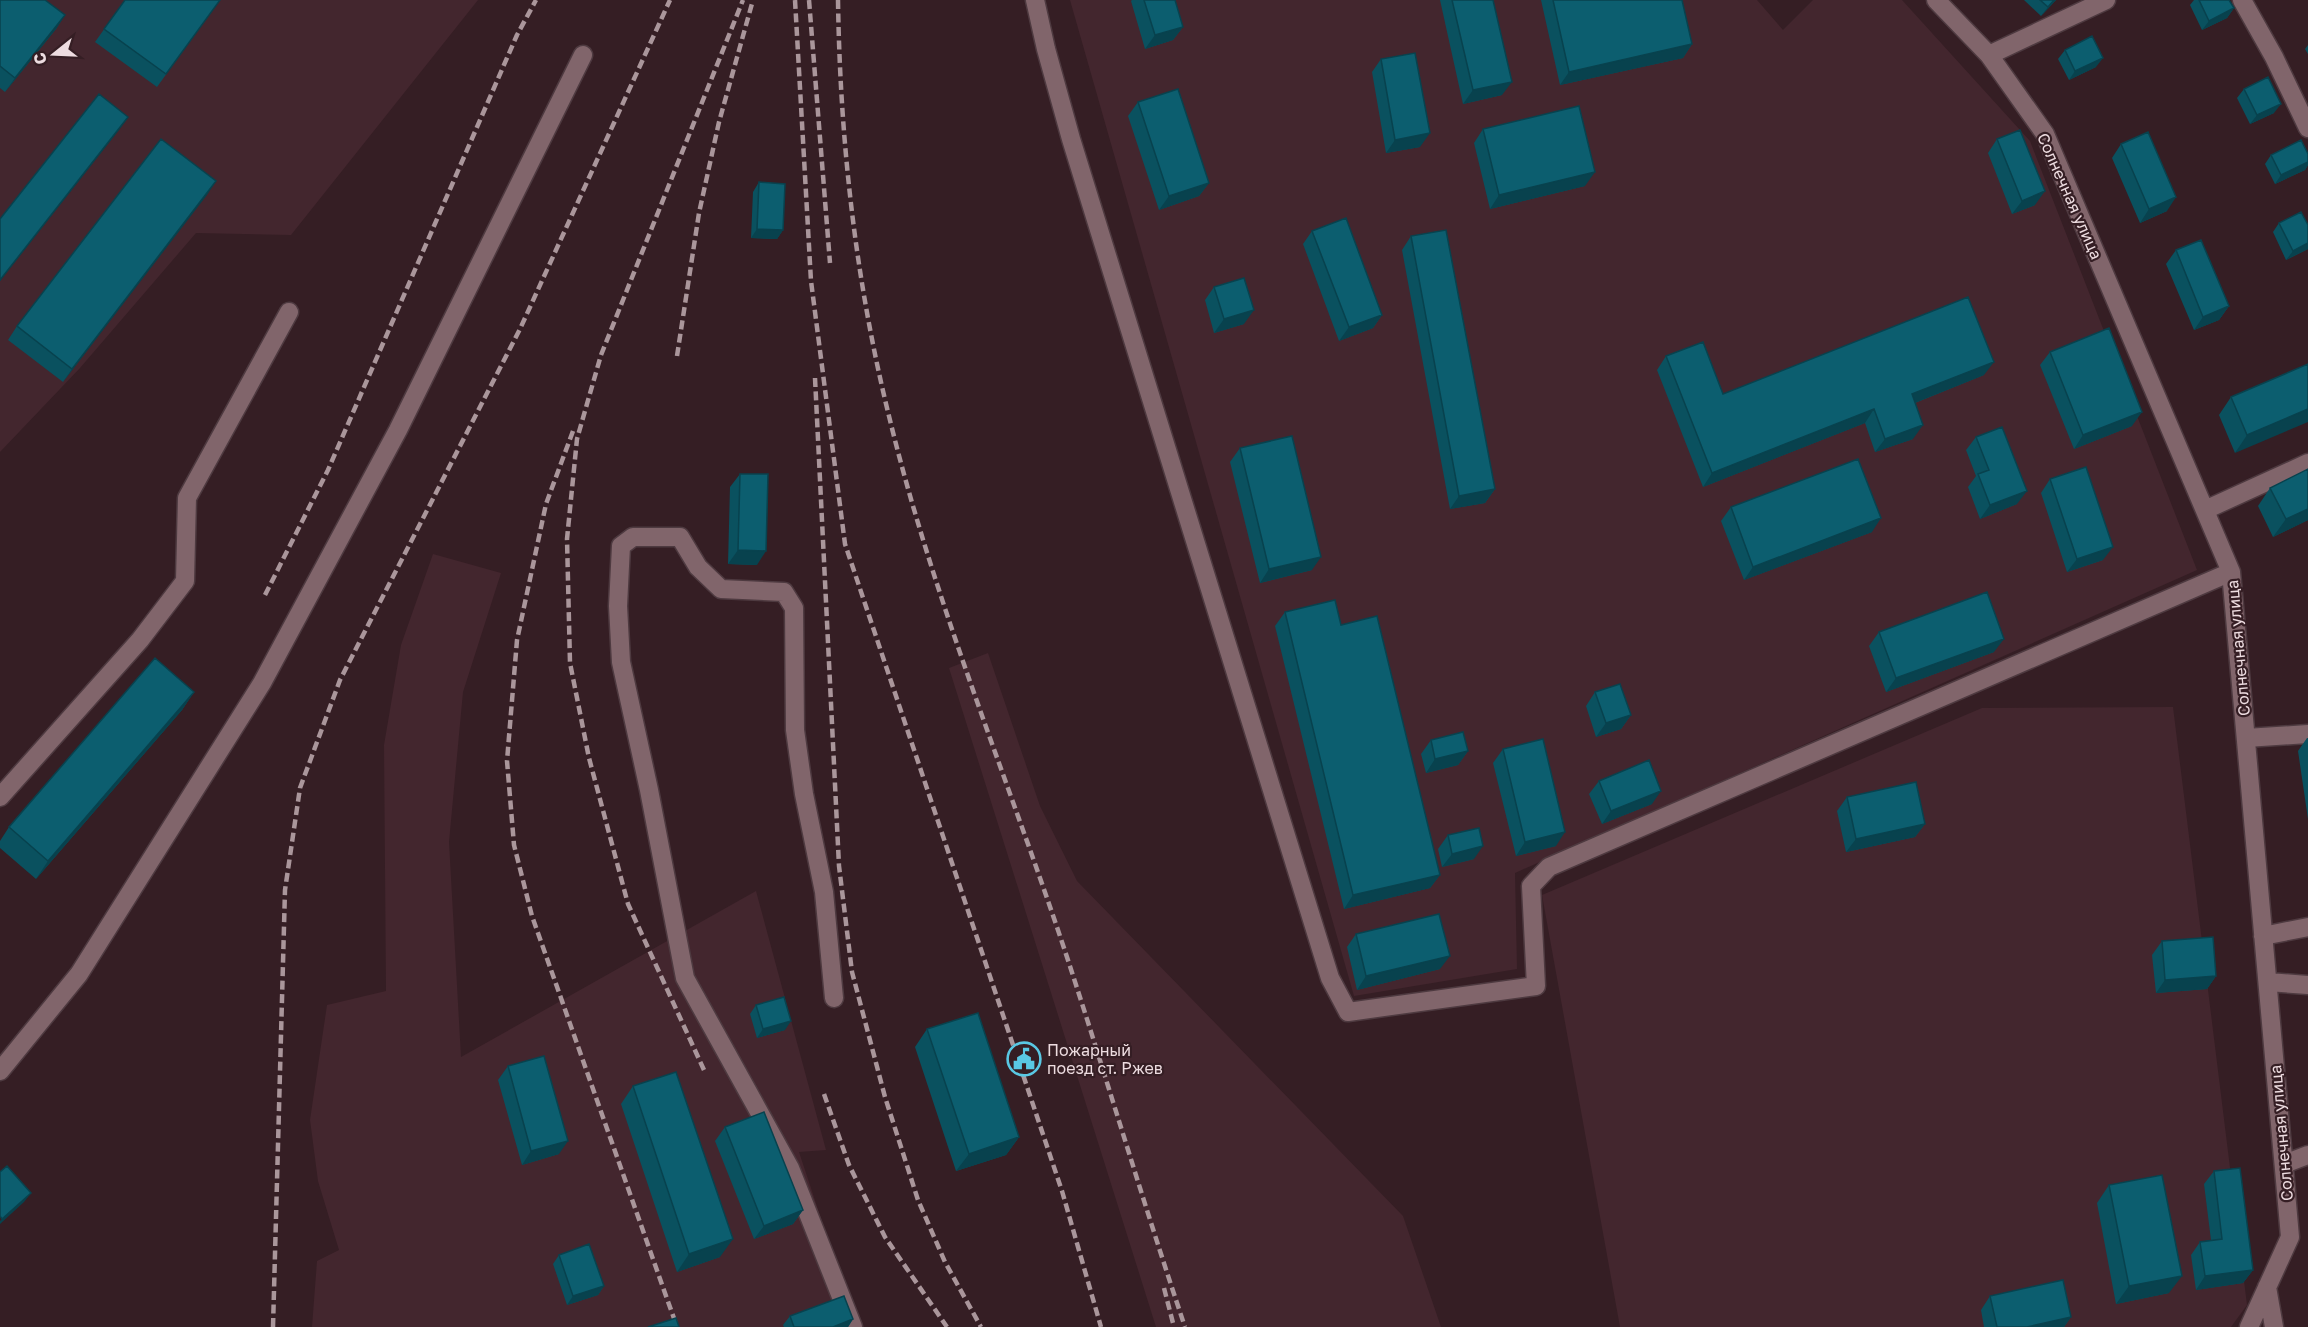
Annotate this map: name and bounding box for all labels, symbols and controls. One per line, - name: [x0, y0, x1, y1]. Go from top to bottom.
- north arrow: [24, 24, 84, 84]
- text: С: [28, 50, 51, 67]
- street label: Солнечная улица: [2033, 130, 2107, 262]
- street label: Солнечная улица: [2222, 579, 2254, 717]
- place label: Пожарный поезд ст. Ржев: [1047, 1040, 1163, 1078]
- public building icon: Пожарный поезд ст. Ржев: [1006, 1041, 1042, 1077]
- street label: Солнечная улица: [2265, 1064, 2297, 1202]

